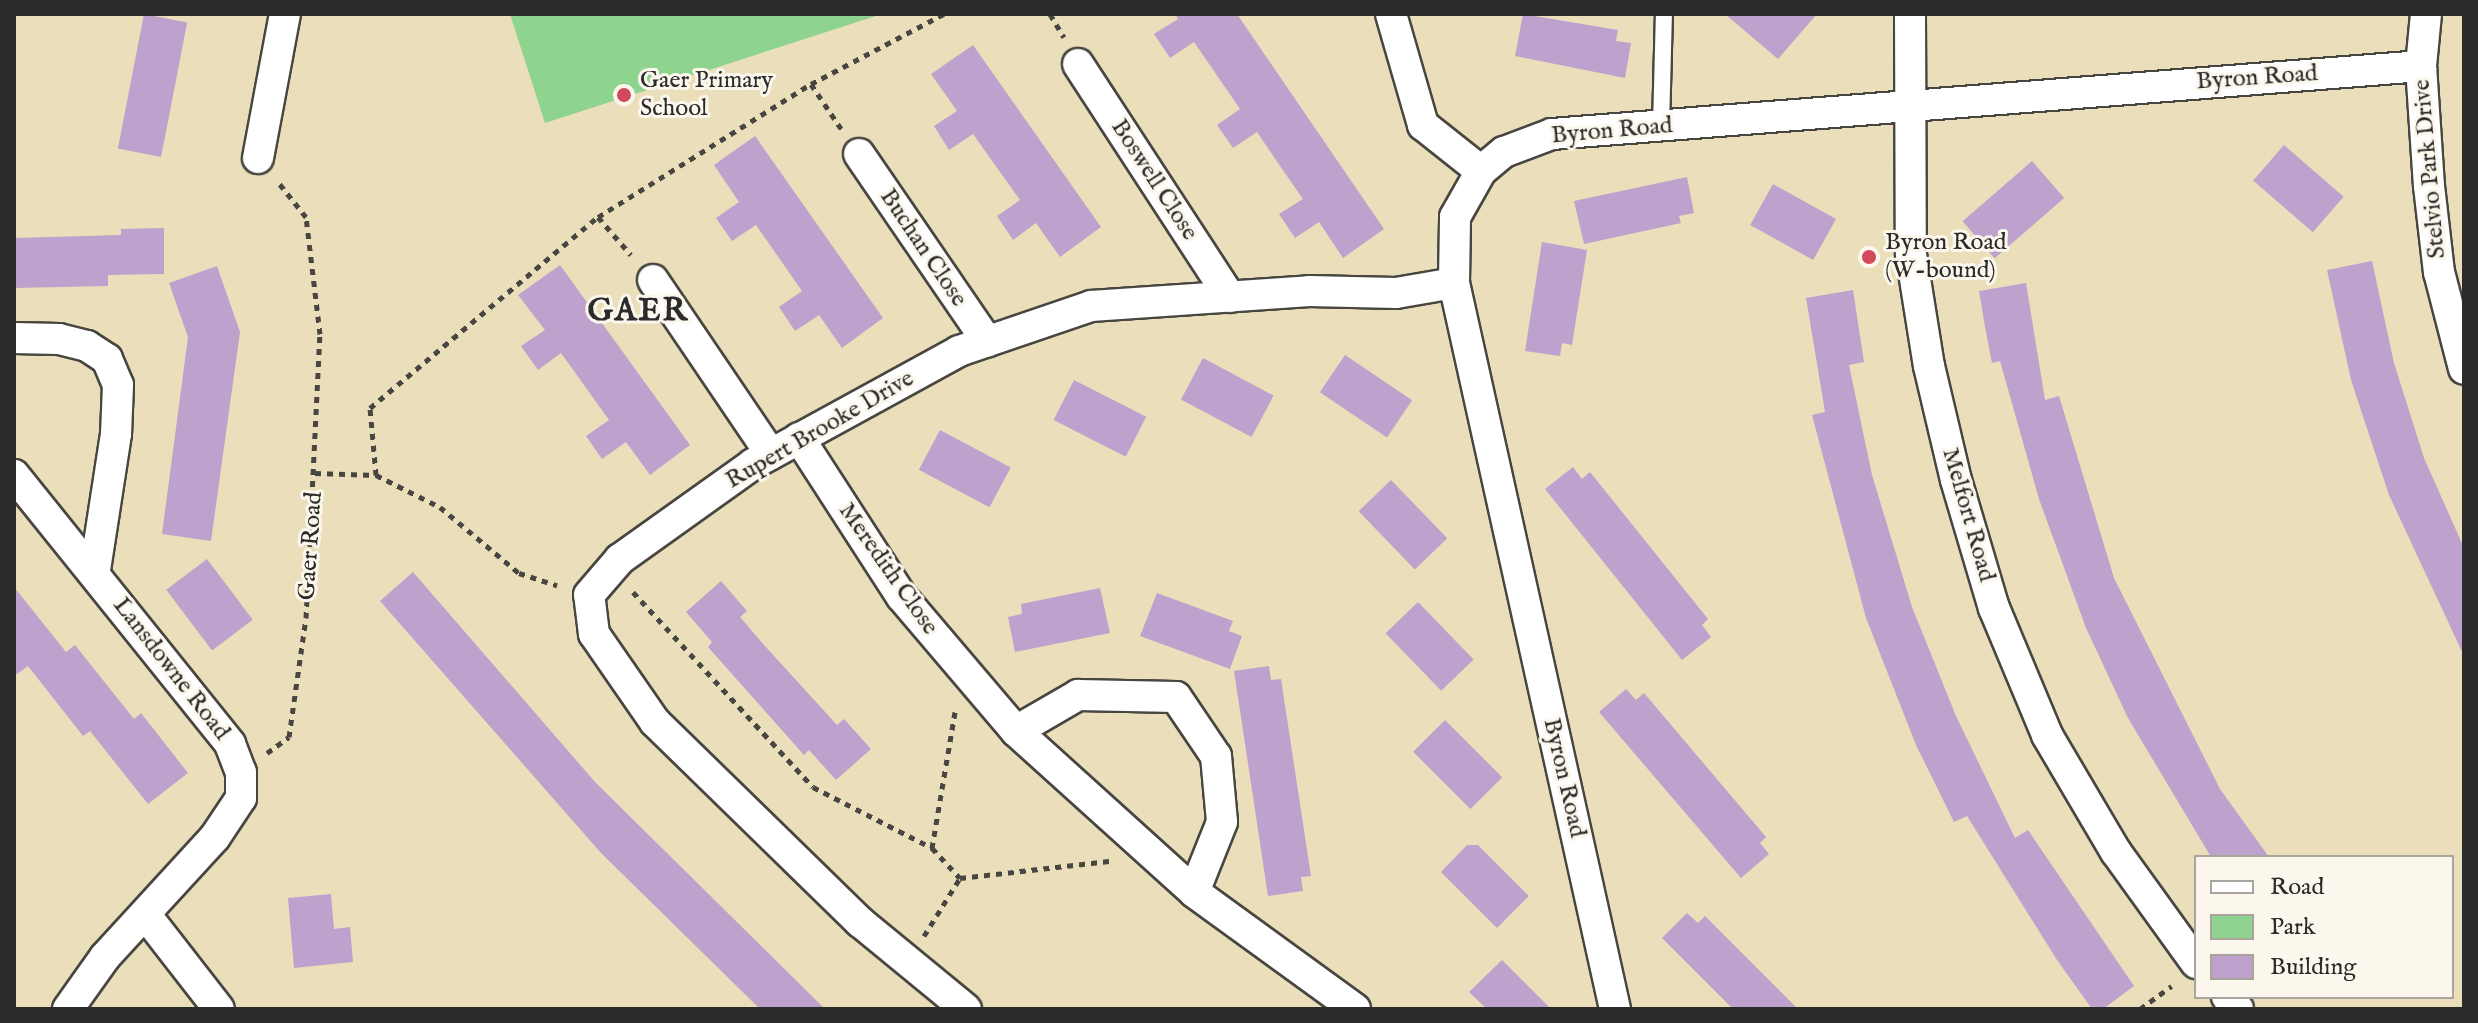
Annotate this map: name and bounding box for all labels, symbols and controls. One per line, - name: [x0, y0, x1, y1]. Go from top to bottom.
- street label: Byron Road: [2195, 59, 2319, 97]
- place label: Gaer Primary School: [640, 67, 773, 123]
- street label: Stelvio Park Drive: [2408, 78, 2452, 260]
- marker: Gaer Primary School: [615, 86, 633, 104]
- street label: Byron Road: [1550, 111, 1674, 151]
- street label: Boswell Close: [1104, 114, 1204, 246]
- street label: Buchan Close: [873, 184, 973, 312]
- place label: Byron Road (W-bound): [1885, 229, 2007, 285]
- marker: Byron Road (W-bound): [1860, 248, 1878, 266]
- district label: GAER: [587, 293, 689, 331]
- street label: Rupert Brooke Drive: [721, 364, 919, 496]
- street label: Melfort Road: [1935, 445, 2001, 585]
- street label: Gaer Road: [293, 491, 329, 601]
- street label: Meredith Close: [832, 497, 944, 641]
- street label: Lansdowne Road: [106, 592, 236, 746]
- street label: Byron Road: [1536, 716, 1592, 840]
- legend: [2194, 855, 2454, 999]
- text: Road: [2270, 872, 2324, 903]
- text: Park: [2270, 912, 2316, 943]
- text: Building: [2270, 952, 2356, 983]

